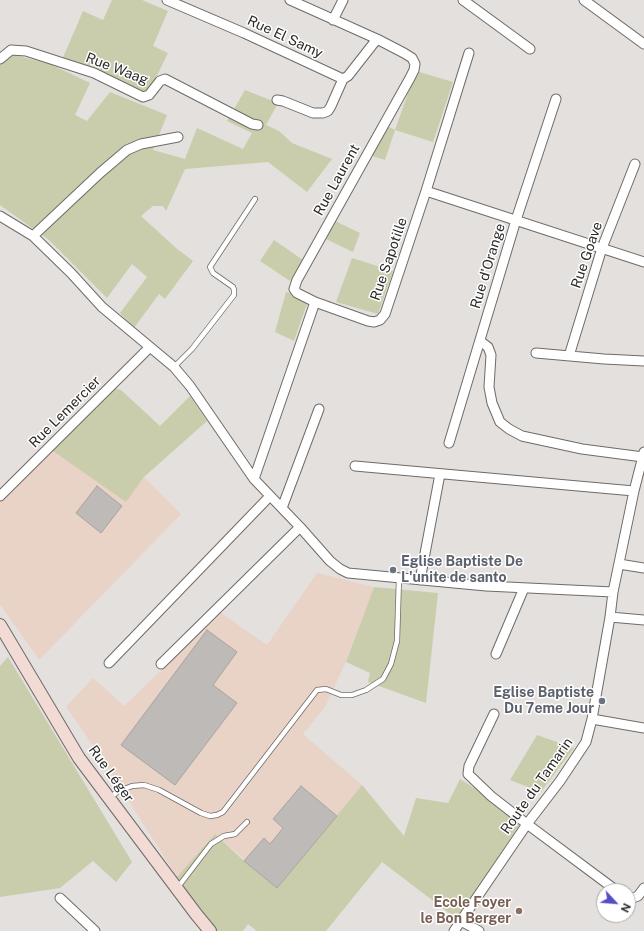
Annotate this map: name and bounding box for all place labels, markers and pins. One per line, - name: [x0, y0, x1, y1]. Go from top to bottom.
- place label: Eglise Baptiste De L'unite de santo: [401, 554, 523, 586]
- marker: Eglise Baptiste De L'unite de santo: [388, 565, 398, 575]
- place label: Eglise Baptiste Du 7eme Jour: [493, 685, 594, 718]
- marker: Eglise Baptiste Du 7eme Jour: [597, 696, 607, 706]
- place label: Ecole Foyer le Bon Berger: [421, 895, 511, 928]
- marker: Ecole Foyer le Bon Berger: [514, 906, 524, 916]

